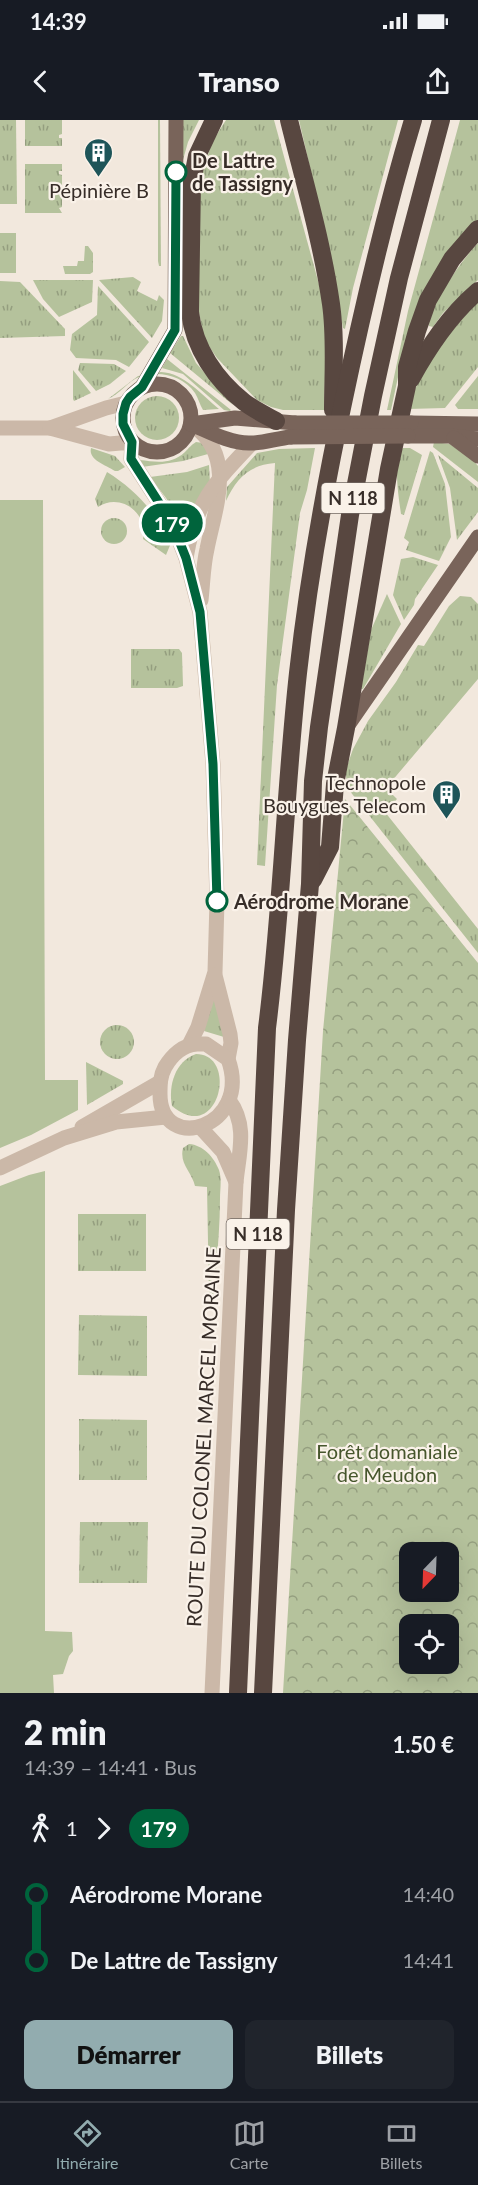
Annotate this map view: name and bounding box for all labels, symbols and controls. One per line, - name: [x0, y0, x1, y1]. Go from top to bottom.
- text: 14:39: [30, 8, 87, 35]
- icon: back: [24, 65, 57, 98]
- text: Transo: [198, 65, 280, 98]
- icon: share: [421, 65, 454, 98]
- building icon: Pépinière B: [83, 136, 115, 178]
- place label: De Lattre de Tassigny: [192, 148, 293, 195]
- marker: De Lattre de Tassigny: [165, 161, 187, 183]
- place label: Pépinière B: [49, 178, 149, 202]
- road number: N 118: [322, 483, 385, 513]
- line badge: 179: [138, 504, 207, 542]
- text: 179: [154, 511, 190, 536]
- place label: Technopole Bouygues Telecom: [263, 770, 426, 817]
- building icon: Technopole Bouygues Telecom: [431, 778, 463, 820]
- place label: Aérodrome Morane: [233, 889, 409, 913]
- marker: Aérodrome Morane: [206, 890, 228, 912]
- road number: N 118: [226, 1219, 290, 1249]
- street label: ROUTE DU COLONEL MARCEL MORAINE: [181, 1247, 225, 1627]
- park label: Forêt domaniale de Meudon: [316, 1439, 458, 1486]
- north arrow: [399, 1542, 459, 1602]
- map controls: [399, 1542, 459, 1674]
- button: locate: [399, 1614, 459, 1674]
- text: 2 min: [24, 1712, 106, 1752]
- text: 1.50 €: [392, 1731, 454, 1758]
- text: 14:39 – 14:41 · Bus: [24, 1755, 197, 1779]
- icon: walk: [24, 1812, 57, 1845]
- icon: forward: [87, 1812, 120, 1845]
- text: 1: [66, 1816, 78, 1840]
- text: 179: [141, 1816, 177, 1841]
- text: Aérodrome Morane: [70, 1881, 262, 1908]
- text: 14:40: [403, 1882, 454, 1906]
- text: De Lattre de Tassigny: [70, 1947, 278, 1974]
- text: 14:41: [403, 1948, 454, 1972]
- button: Démarrer: [24, 2020, 233, 2089]
- button: Billets: [245, 2020, 454, 2089]
- tab: Itinéraire: [56, 2117, 119, 2172]
- tab: Carte: [230, 2117, 268, 2172]
- tab: Billets: [380, 2117, 422, 2172]

